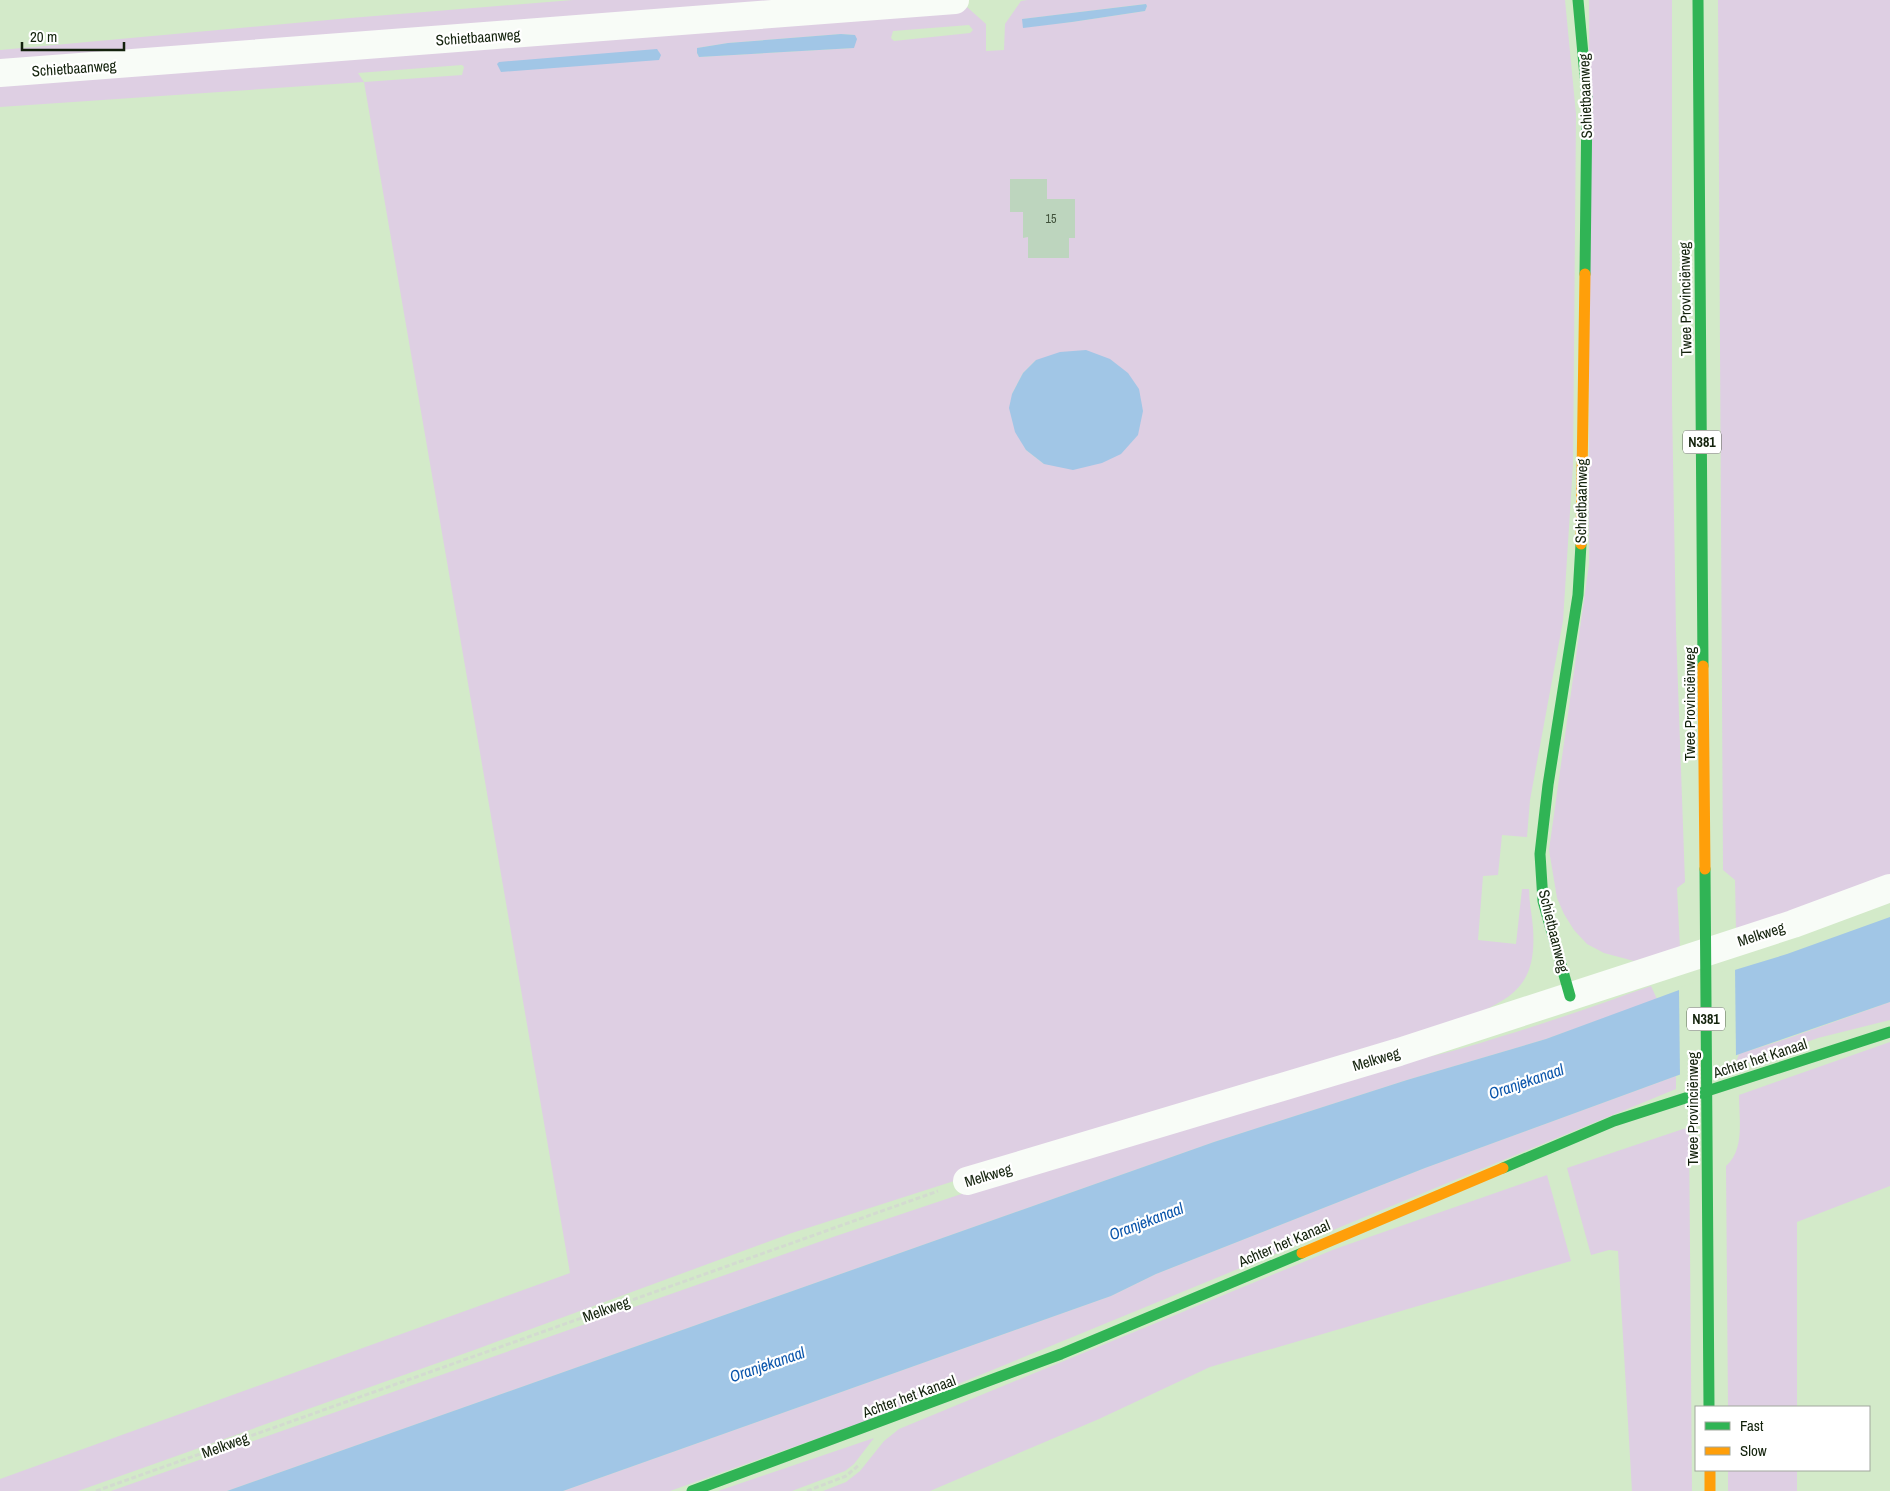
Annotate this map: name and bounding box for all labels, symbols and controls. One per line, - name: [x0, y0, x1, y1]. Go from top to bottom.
- scale bar: [22, 20, 125, 52]
- street label: Schietbaanweg: [435, 24, 521, 50]
- text: 20 m: [30, 26, 57, 47]
- street label: Schietbaanweg: [1573, 53, 1597, 139]
- street label: Schietbaanweg: [31, 55, 117, 81]
- house number: 15: [1046, 211, 1057, 227]
- street label: Twee Provinciënweg: [1674, 242, 1696, 356]
- road number: N381: [1683, 431, 1721, 454]
- street label: Schietbaanweg: [1570, 458, 1592, 544]
- street label: Twee Provinciënweg: [1679, 647, 1700, 761]
- street label: Schietbaanweg: [1534, 887, 1574, 975]
- street label: Melkweg: [1735, 916, 1787, 951]
- road number: N381: [1687, 1008, 1725, 1030]
- street label: Achter het Kanaal: [1709, 1033, 1810, 1083]
- street label: Melkweg: [1350, 1042, 1402, 1076]
- street label: Twee Provinciënweg: [1682, 1052, 1703, 1166]
- water label: Oranjekanaal: [1486, 1058, 1567, 1104]
- street label: Melkweg: [962, 1158, 1014, 1192]
- water label: Oranjekanaal: [1106, 1196, 1187, 1245]
- street label: Achter het Kanaal: [1234, 1214, 1333, 1272]
- street label: Melkweg: [580, 1291, 633, 1327]
- water label: Oranjekanaal: [727, 1341, 808, 1387]
- street label: Achter het Kanaal: [859, 1369, 959, 1423]
- legend: [1695, 1406, 1870, 1471]
- text: Fast: [1740, 1415, 1764, 1436]
- street label: Melkweg: [199, 1427, 252, 1463]
- text: Slow: [1740, 1440, 1767, 1461]

